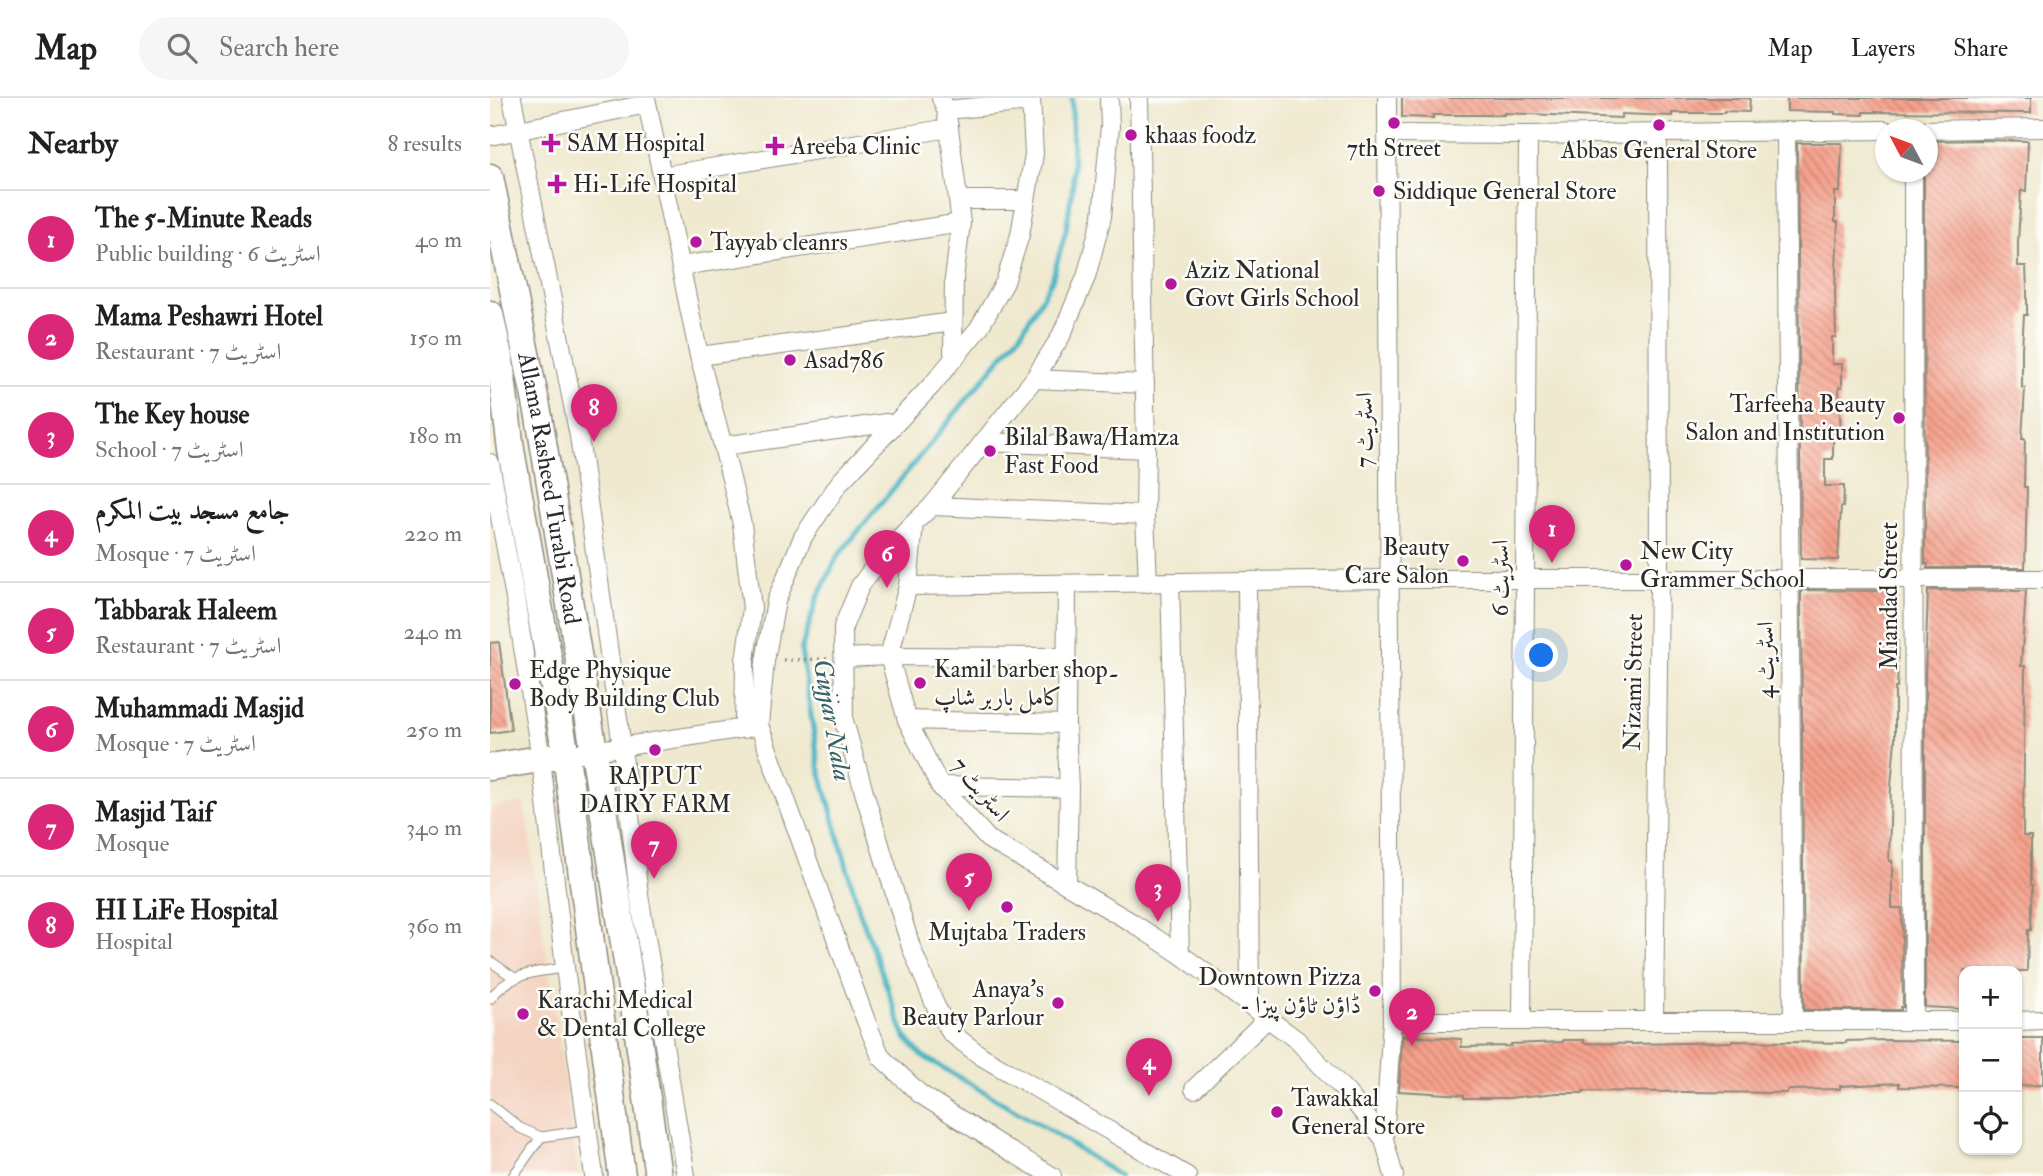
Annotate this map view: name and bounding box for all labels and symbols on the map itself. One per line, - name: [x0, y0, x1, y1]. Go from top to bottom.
- marker: 7th Street: [1386, 115, 1402, 131]
- marker: Abbas General Store: [1651, 117, 1667, 133]
- north arrow: [1875, 119, 1938, 182]
- place label: khaas foodz: [1145, 120, 1257, 151]
- marker: khaas foodz: [1123, 127, 1139, 143]
- place label: SAM Hospital: [567, 128, 705, 159]
- place label: Areeba Clinic: [790, 131, 921, 162]
- marker: SAM Hospital: [541, 133, 561, 153]
- place label: 7th Street: [1347, 133, 1441, 164]
- place label: Abbas General Store: [1560, 135, 1757, 166]
- marker: Areeba Clinic: [765, 136, 785, 156]
- place label: Hi-Life Hospital: [573, 169, 737, 200]
- marker: Hi-Life Hospital: [547, 174, 567, 194]
- place label: Siddique General Store: [1393, 176, 1617, 207]
- marker: Siddique General Store: [1371, 183, 1387, 199]
- place label: Tayyab cleanrs: [710, 227, 848, 258]
- marker: Tayyab cleanrs: [688, 234, 704, 250]
- place label: Aziz National Govt Girls School: [1184, 255, 1359, 314]
- marker: Aziz National Govt Girls School: [1163, 276, 1179, 292]
- place label: Asad786: [803, 345, 885, 376]
- street label: Allama Rasheed Turabi Road: [510, 349, 588, 627]
- marker: Asad786: [782, 352, 798, 368]
- pin: 8: [571, 384, 617, 442]
- place label: Tarfeeha Beauty Salon and Institution: [1685, 389, 1885, 448]
- street label: اسٹریٹ 7: [1349, 392, 1380, 468]
- marker: Tarfeeha Beauty Salon and Institution: [1891, 410, 1907, 426]
- place label: Bilal Bawa/Hamza Fast Food: [1004, 422, 1180, 481]
- marker: Bilal Bawa/Hamza Fast Food: [982, 443, 998, 459]
- pin: 1: [1529, 505, 1575, 563]
- street label: Miandad Street: [1874, 522, 1905, 670]
- pin: 6: [864, 530, 910, 588]
- place label: Beauty Care Salon: [1345, 532, 1449, 591]
- place label: New City Grammer School: [1640, 536, 1805, 595]
- street label: اسٹریٹ 6: [1485, 540, 1516, 616]
- marker: Beauty Care Salon: [1455, 553, 1471, 569]
- marker: New City Grammer School: [1618, 557, 1634, 573]
- street label: Nizami Street: [1617, 613, 1650, 751]
- street label: اسٹریٹ 4: [1750, 621, 1781, 699]
- your location: [1524, 638, 1558, 672]
- place label: Kamil barber shop۔ کامل باربر شاپ: [934, 654, 1119, 714]
- place label: Edge Physique Body Building Club: [529, 655, 720, 714]
- water label: Gujjar Nala: [806, 657, 858, 784]
- marker: Kamil barber shop۔ کامل باربر شاپ: [912, 675, 928, 691]
- marker: Edge Physique Body Building Club: [507, 676, 523, 692]
- marker: RAJPUT DAIRY FARM: [647, 742, 663, 758]
- street label: اسٹریٹ 7: [944, 750, 1017, 828]
- place label: RAJPUT DAIRY FARM: [579, 761, 731, 820]
- pin: 7: [631, 821, 677, 879]
- pin: 5: [946, 853, 992, 911]
- pin: 3: [1135, 864, 1181, 922]
- marker: Mujtaba Traders: [999, 899, 1015, 915]
- place label: Mujtaba Traders: [928, 917, 1086, 948]
- place label: Downtown Pizza - ڈاؤن ٹاؤن پیزا: [1198, 962, 1362, 1022]
- place label: Anaya's Beauty Parlour: [902, 974, 1044, 1033]
- marker: Downtown Pizza - ڈاؤن ٹاؤن پیزا: [1367, 983, 1383, 999]
- place label: Karachi Medical & Dental College: [537, 985, 706, 1044]
- pin: 2: [1389, 988, 1435, 1046]
- marker: Anaya's Beauty Parlour: [1050, 995, 1066, 1011]
- marker: Karachi Medical & Dental College: [515, 1006, 531, 1022]
- pin: 4: [1126, 1038, 1172, 1096]
- place label: Tawakkal General Store: [1291, 1083, 1425, 1142]
- marker: Tawakkal General Store: [1269, 1104, 1285, 1120]

